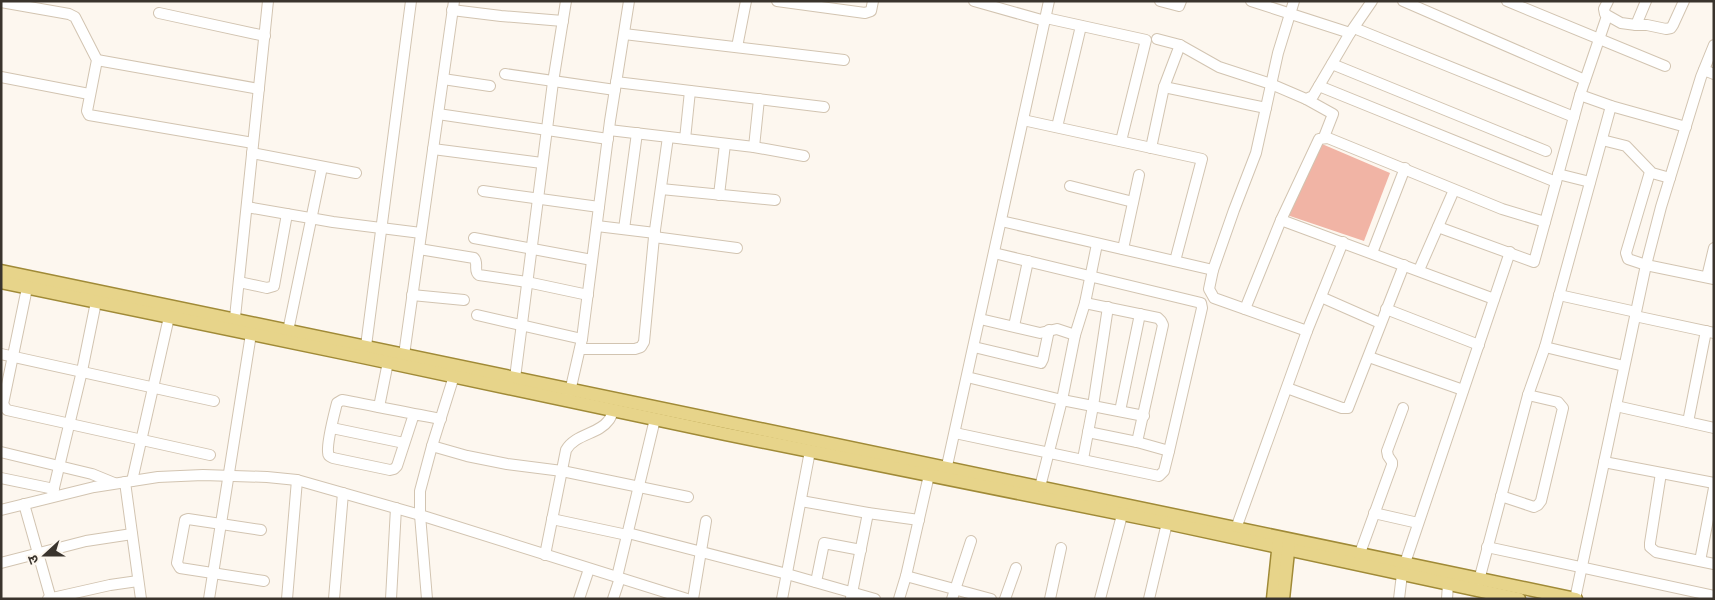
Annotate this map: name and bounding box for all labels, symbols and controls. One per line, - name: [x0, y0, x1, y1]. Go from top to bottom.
- north arrow: [20, 530, 70, 580]
- text: उ: [25, 552, 44, 566]

